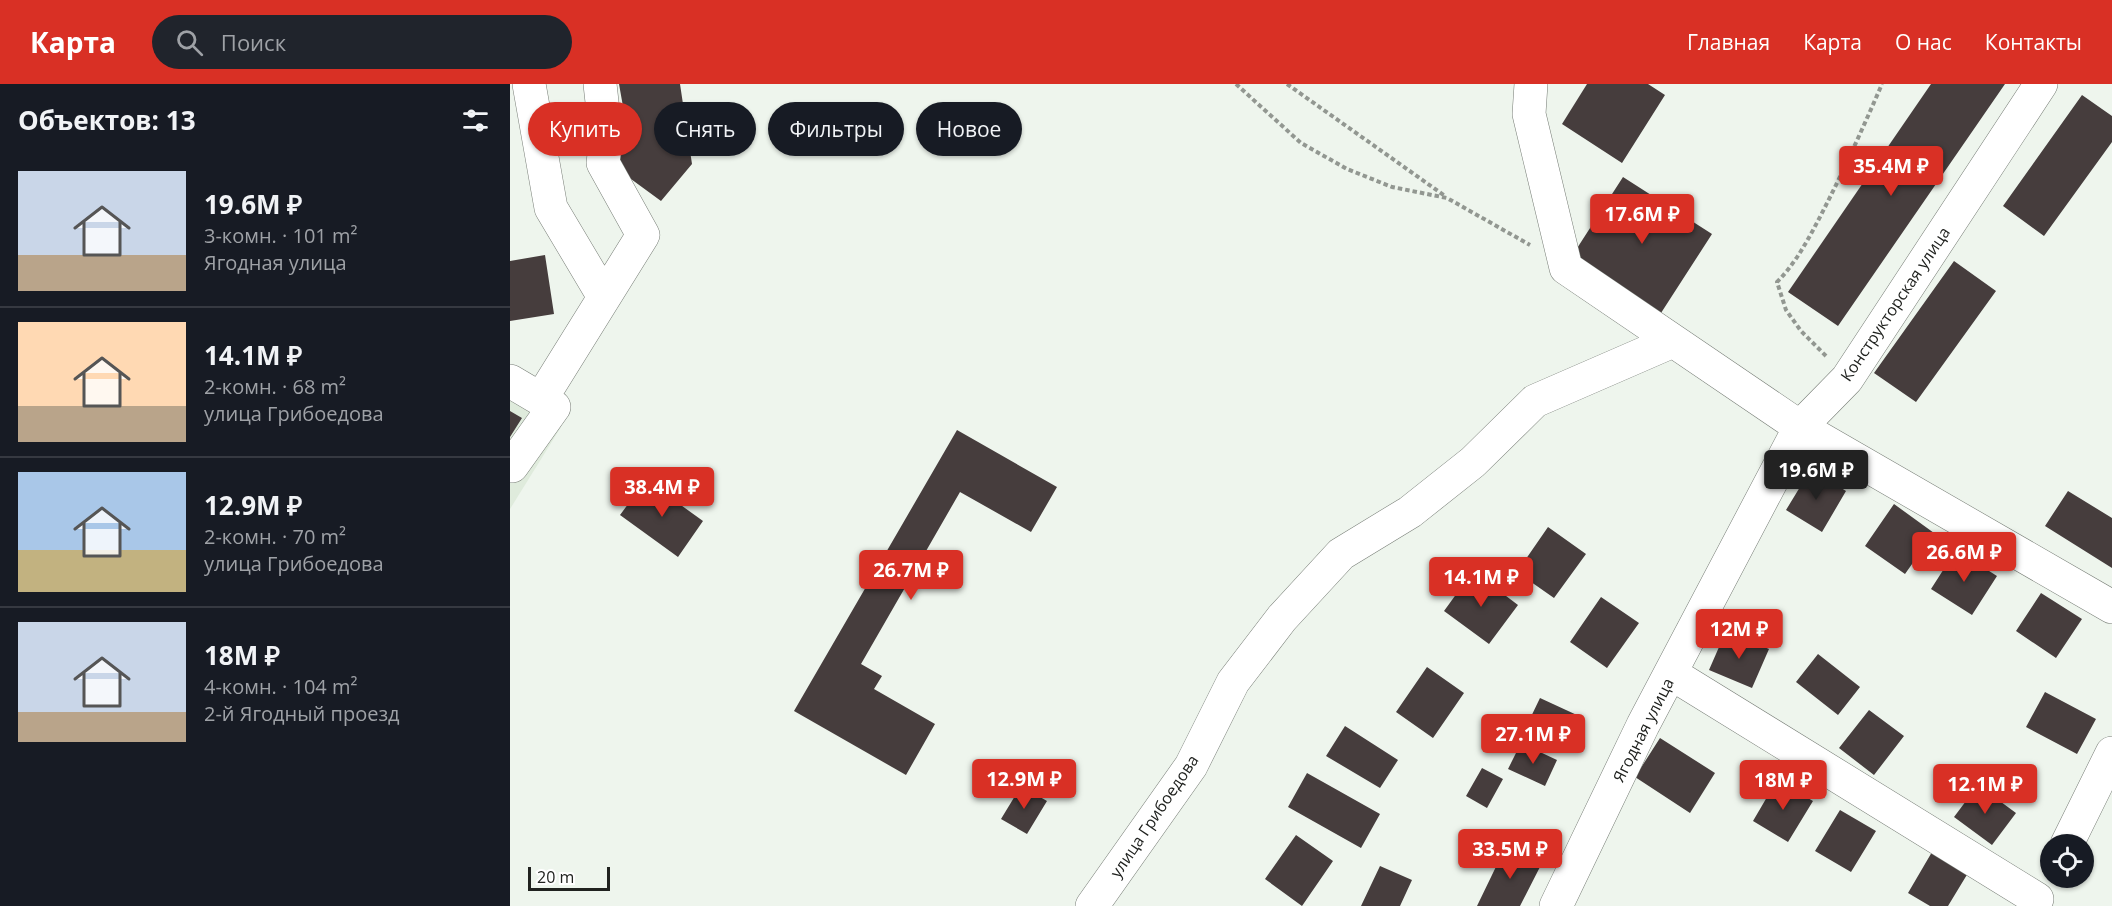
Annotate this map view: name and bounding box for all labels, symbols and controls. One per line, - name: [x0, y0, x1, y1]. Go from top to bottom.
- search box: [152, 15, 572, 69]
- text: Карта: [30, 23, 116, 61]
- icon: search: [173, 26, 206, 59]
- text: Поиск: [221, 27, 286, 57]
- text: Главная: [1687, 28, 1770, 56]
- text: Карта: [1803, 28, 1862, 56]
- text: О нас: [1895, 28, 1952, 56]
- text: Контакты: [1985, 28, 2082, 56]
- text: Объектов: 13: [18, 102, 196, 138]
- chip: Купить: [528, 102, 642, 156]
- chip: Снять: [654, 102, 756, 156]
- chip: Фильтры: [768, 102, 904, 156]
- chip: Новое: [916, 102, 1022, 156]
- icon: filters: [459, 104, 492, 137]
- pin: 35.4M ₽: [1836, 146, 1946, 197]
- text: 35.4M ₽: [1853, 152, 1929, 179]
- text: 19.6M ₽: [204, 186, 302, 222]
- pin: 17.6M ₽: [1587, 194, 1697, 245]
- icon: home: [66, 195, 138, 267]
- text: 17.6M ₽: [1604, 200, 1680, 227]
- text: 3-комн. · 101 m²: [204, 222, 357, 249]
- street label: Конструкторская улица: [1835, 222, 1955, 386]
- text: Ягодная улица: [204, 249, 347, 276]
- text: 14.1M ₽: [204, 337, 302, 373]
- icon: home: [66, 346, 138, 418]
- text: 2-комн. · 68 m²: [204, 373, 346, 400]
- text: улица Грибоедова: [204, 400, 384, 427]
- pin: 19.6M ₽: [1761, 450, 1871, 501]
- text: 19.6M ₽: [1778, 456, 1854, 483]
- pin: 38.4M ₽: [607, 467, 717, 518]
- text: 38.4M ₽: [624, 473, 700, 500]
- text: 12.9M ₽: [204, 487, 302, 523]
- icon: home: [66, 496, 138, 568]
- text: 2-комн. · 70 m²: [204, 523, 346, 550]
- pin: 26.6M ₽: [1909, 532, 2019, 583]
- text: 26.6M ₽: [1926, 538, 2002, 565]
- text: улица Грибоедова: [204, 550, 384, 577]
- pin: 26.7M ₽: [856, 550, 966, 601]
- text: 26.7M ₽: [873, 556, 949, 583]
- pin: 14.1M ₽: [1426, 557, 1536, 608]
- text: 14.1M ₽: [1443, 563, 1519, 590]
- pin: 12M ₽: [1697, 609, 1781, 660]
- text: 12M ₽: [1710, 615, 1768, 642]
- text: 18M ₽: [204, 637, 280, 673]
- icon: home: [66, 646, 138, 718]
- text: 4-комн. · 104 m²: [204, 673, 357, 700]
- street label: Ягодная улица: [1607, 674, 1679, 786]
- text: 2-й Ягодный проезд: [204, 700, 400, 727]
- pin: 27.1M ₽: [1478, 714, 1588, 765]
- text: 27.1M ₽: [1495, 720, 1571, 747]
- street label: улица Грибоедова: [1105, 750, 1203, 882]
- pin: 12.9M ₽: [969, 759, 1079, 810]
- pin: 18M ₽: [1741, 760, 1825, 811]
- pin: 12.1M ₽: [1930, 764, 2040, 815]
- text: 12.9M ₽: [986, 765, 1062, 792]
- text: 18M ₽: [1754, 766, 1812, 793]
- text: 12.1M ₽: [1947, 770, 2023, 797]
- pin: 33.5M ₽: [1455, 829, 1565, 880]
- map controls: [2040, 834, 2094, 888]
- button: locate: [2040, 834, 2094, 888]
- text: 33.5M ₽: [1472, 835, 1548, 862]
- scale bar: [528, 864, 610, 892]
- text: 20 m: [537, 866, 574, 888]

